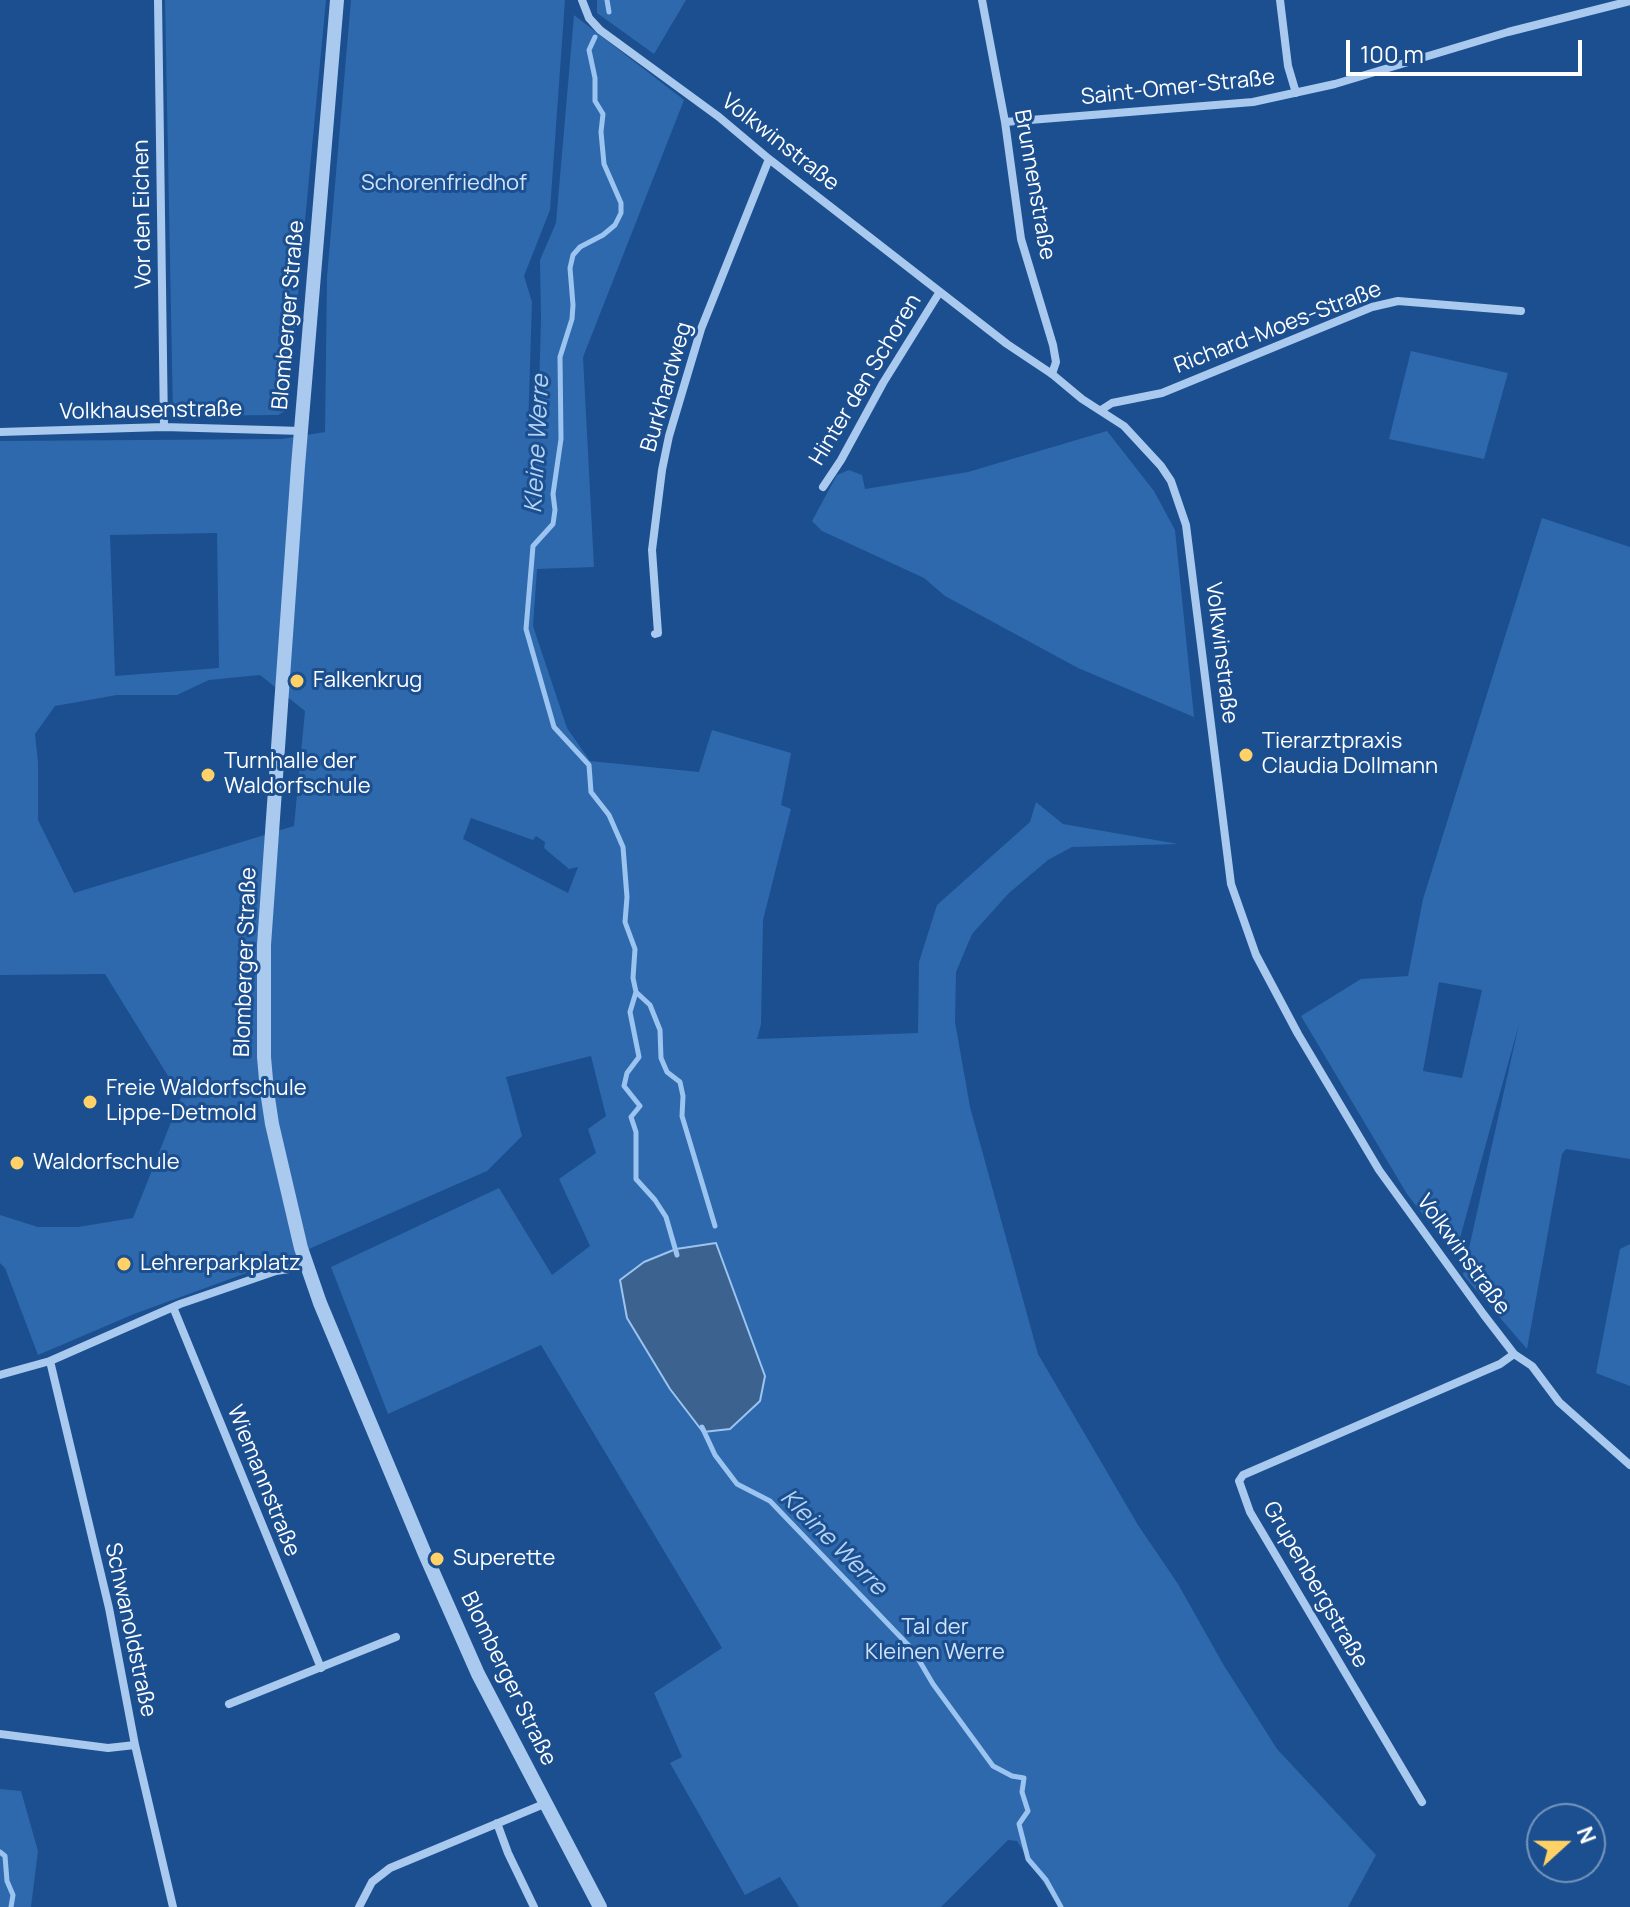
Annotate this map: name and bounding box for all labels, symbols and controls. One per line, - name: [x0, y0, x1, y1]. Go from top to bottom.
- scale bar: [1350, 24, 1586, 74]
- text: 100 m: [1360, 37, 1424, 70]
- street label: Saint-Omer-Straße: [1080, 65, 1276, 111]
- street label: Volkwinstraße: [716, 89, 844, 197]
- street label: Brunnenstraße: [1008, 108, 1060, 262]
- street label: Vor den Eichen: [129, 139, 157, 289]
- park label: Schorenfriedhof: [361, 171, 527, 197]
- street label: Blomberger Straße: [268, 219, 310, 411]
- street label: Richard-Moes-Straße: [1171, 276, 1385, 380]
- street label: Hinter den Schoren: [804, 290, 928, 470]
- street label: Burkhardweg: [636, 319, 698, 455]
- water label: Kleine Werre: [520, 374, 556, 514]
- street label: Volkhausenstraße: [59, 396, 243, 426]
- street label: Volkwinstraße: [1199, 581, 1243, 725]
- place label: Falkenkrug: [313, 668, 422, 694]
- marker: Falkenkrug: [288, 672, 306, 690]
- place label: Tierarztpraxis Claudia Dollmann: [1262, 729, 1438, 780]
- marker: Tierarztpraxis Claudia Dollmann: [1237, 746, 1255, 764]
- place label: Turnhalle der Waldorfschule: [224, 749, 371, 800]
- marker: Turnhalle der Waldorfschule: [199, 766, 217, 784]
- street label: Blomberger Straße: [229, 867, 263, 1057]
- place label: Freie Waldorfschule Lippe-Detmold: [106, 1076, 307, 1128]
- marker: Freie Waldorfschule Lippe-Detmold: [81, 1093, 99, 1111]
- place label: Waldorfschule: [33, 1150, 180, 1176]
- marker: Waldorfschule: [8, 1154, 26, 1172]
- street label: Volkwinstraße: [1411, 1190, 1515, 1320]
- place label: Lehrerparkplatz: [140, 1251, 301, 1277]
- marker: Lehrerparkplatz: [115, 1255, 133, 1273]
- street label: Wiemannstraße: [221, 1401, 305, 1561]
- water label: Kleine Werre: [774, 1484, 892, 1602]
- street label: Grupenbergstraße: [1257, 1497, 1373, 1673]
- street label: Schwanoldstraße: [99, 1540, 161, 1720]
- place label: Superette: [453, 1546, 555, 1572]
- marker: Superette: [428, 1550, 446, 1568]
- street label: Blomberger Straße: [454, 1588, 562, 1770]
- park label: Tal der Kleinen Werre: [865, 1615, 1005, 1666]
- north arrow: [1526, 1803, 1606, 1883]
- text: N: [1570, 1822, 1603, 1848]

